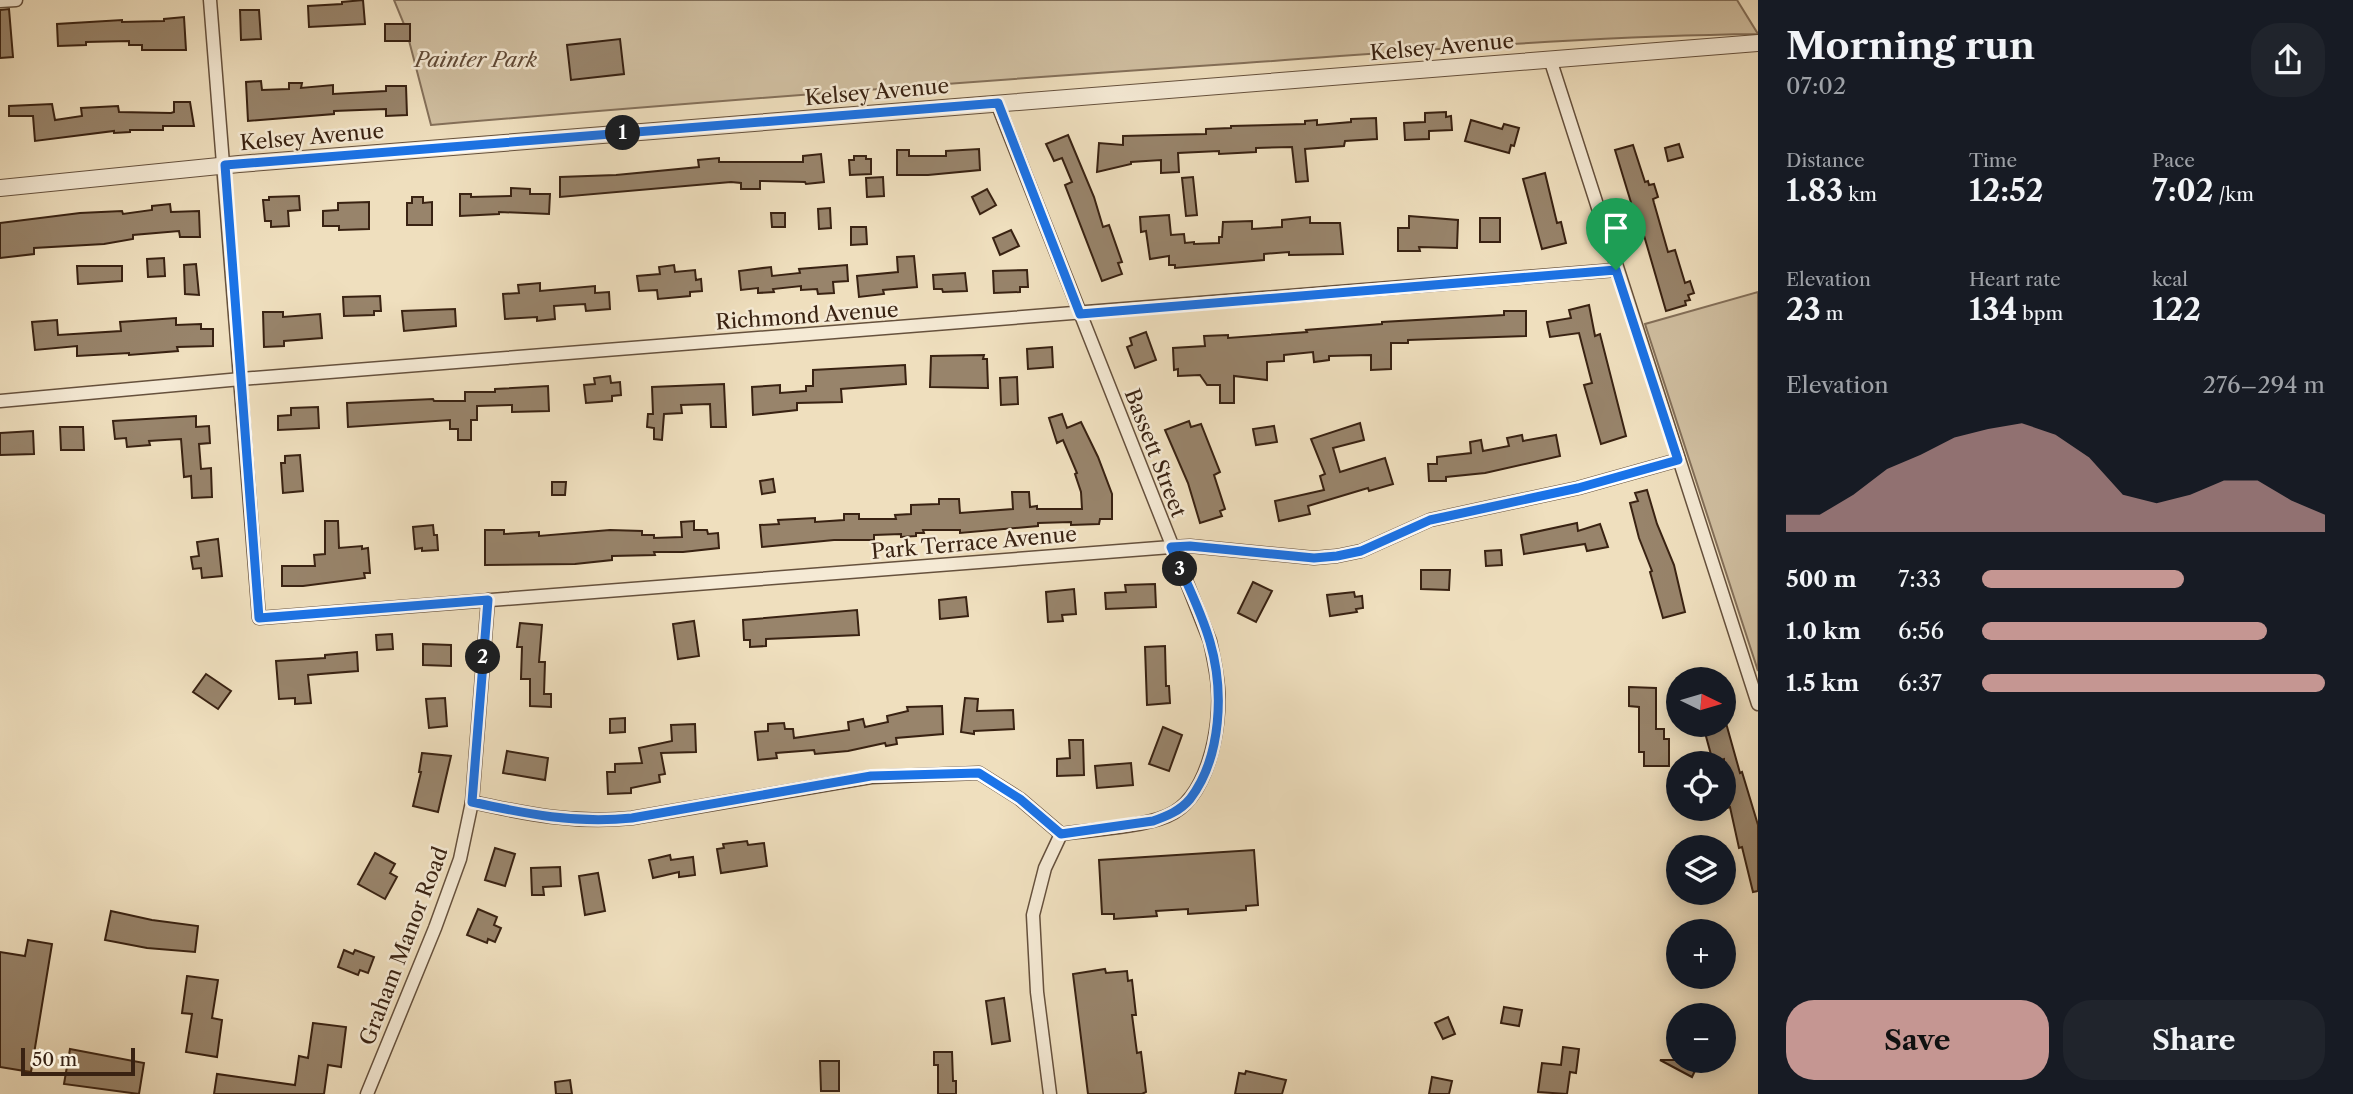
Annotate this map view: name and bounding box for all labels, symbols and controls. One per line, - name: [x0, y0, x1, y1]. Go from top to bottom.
- text: Morning run: [1786, 22, 2035, 69]
- button: share: [2251, 23, 2325, 97]
- street label: Kelsey Avenue: [1369, 28, 1515, 65]
- park label: Painter Park: [413, 47, 537, 72]
- text: 07:02: [1786, 72, 1846, 100]
- street label: Kelsey Avenue: [804, 73, 950, 110]
- pin: 1: [606, 116, 640, 150]
- street label: Kelsey Avenue: [239, 118, 385, 155]
- text: 1: [618, 121, 627, 144]
- text: Distance: [1786, 149, 1865, 172]
- text: Time: [1969, 149, 2017, 172]
- text: Pace: [2152, 149, 2195, 172]
- text: 1.83: [1786, 172, 1843, 209]
- text: 12:52: [1969, 172, 2043, 209]
- text: 7:02: [2152, 172, 2213, 209]
- text: km: [1843, 183, 1877, 206]
- text: /km: [2213, 183, 2254, 206]
- pin: [1586, 198, 1646, 270]
- icon: arrive: [1597, 209, 1635, 247]
- text: Elevation: [1786, 268, 1871, 291]
- text: Heart rate: [1969, 268, 2061, 291]
- text: kcal: [2152, 268, 2188, 291]
- text: 23: [1786, 291, 1821, 328]
- text: 134: [1969, 291, 2017, 328]
- text: 122: [2152, 291, 2201, 328]
- street label: Richmond Avenue: [714, 297, 899, 334]
- text: m: [1821, 302, 1843, 325]
- text: bpm: [2017, 302, 2063, 325]
- text: Elevation: [1786, 371, 1889, 399]
- text: 276–294 m: [2203, 371, 2325, 399]
- street label: Bassett Street: [1119, 385, 1192, 521]
- street label: Park Terrace Avenue: [870, 521, 1078, 564]
- pin: 3: [1162, 552, 1198, 586]
- text: 3: [1174, 557, 1185, 580]
- text: 500 m: [1786, 565, 1857, 593]
- text: 7:33: [1898, 565, 1941, 593]
- text: 1.0 km: [1786, 617, 1861, 645]
- text: 6:56: [1898, 617, 1944, 645]
- pin: 2: [466, 640, 500, 674]
- text: 2: [477, 645, 488, 668]
- north arrow: [1666, 667, 1736, 737]
- map controls: [1666, 667, 1736, 1073]
- text: 1.5 km: [1786, 669, 1859, 697]
- text: 6:37: [1898, 669, 1942, 697]
- button: locate: [1666, 751, 1736, 821]
- button: layers: [1666, 835, 1736, 905]
- street label: Graham Manor Road: [354, 843, 453, 1048]
- button: +: [1666, 919, 1736, 989]
- button: Save: [1786, 1000, 2049, 1080]
- button: Share: [2063, 1000, 2325, 1080]
- button: −: [1666, 1003, 1736, 1073]
- scale bar: [21, 1045, 135, 1077]
- text: 50 m: [32, 1048, 77, 1071]

